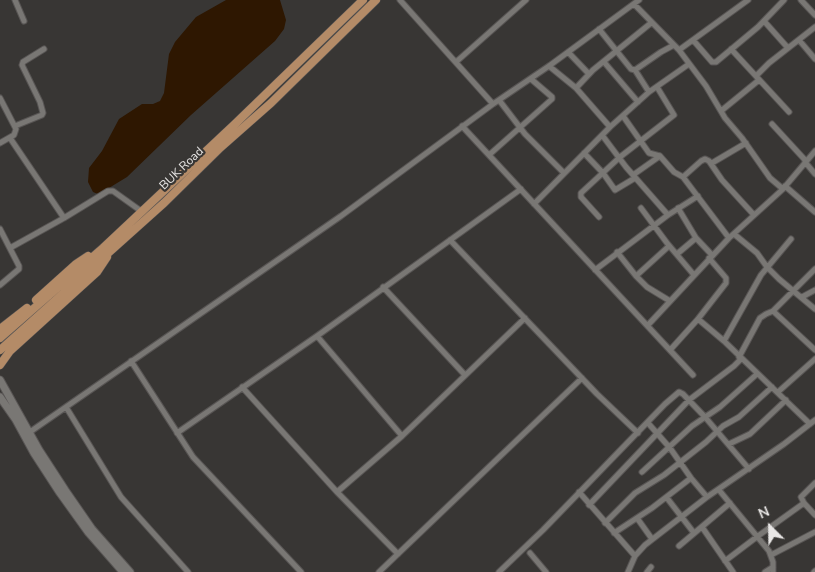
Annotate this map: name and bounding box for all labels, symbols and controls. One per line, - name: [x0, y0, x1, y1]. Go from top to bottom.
- street label: BUK Road: [157, 145, 207, 193]
- north arrow: [745, 502, 795, 552]
- text: N: [755, 502, 772, 524]

